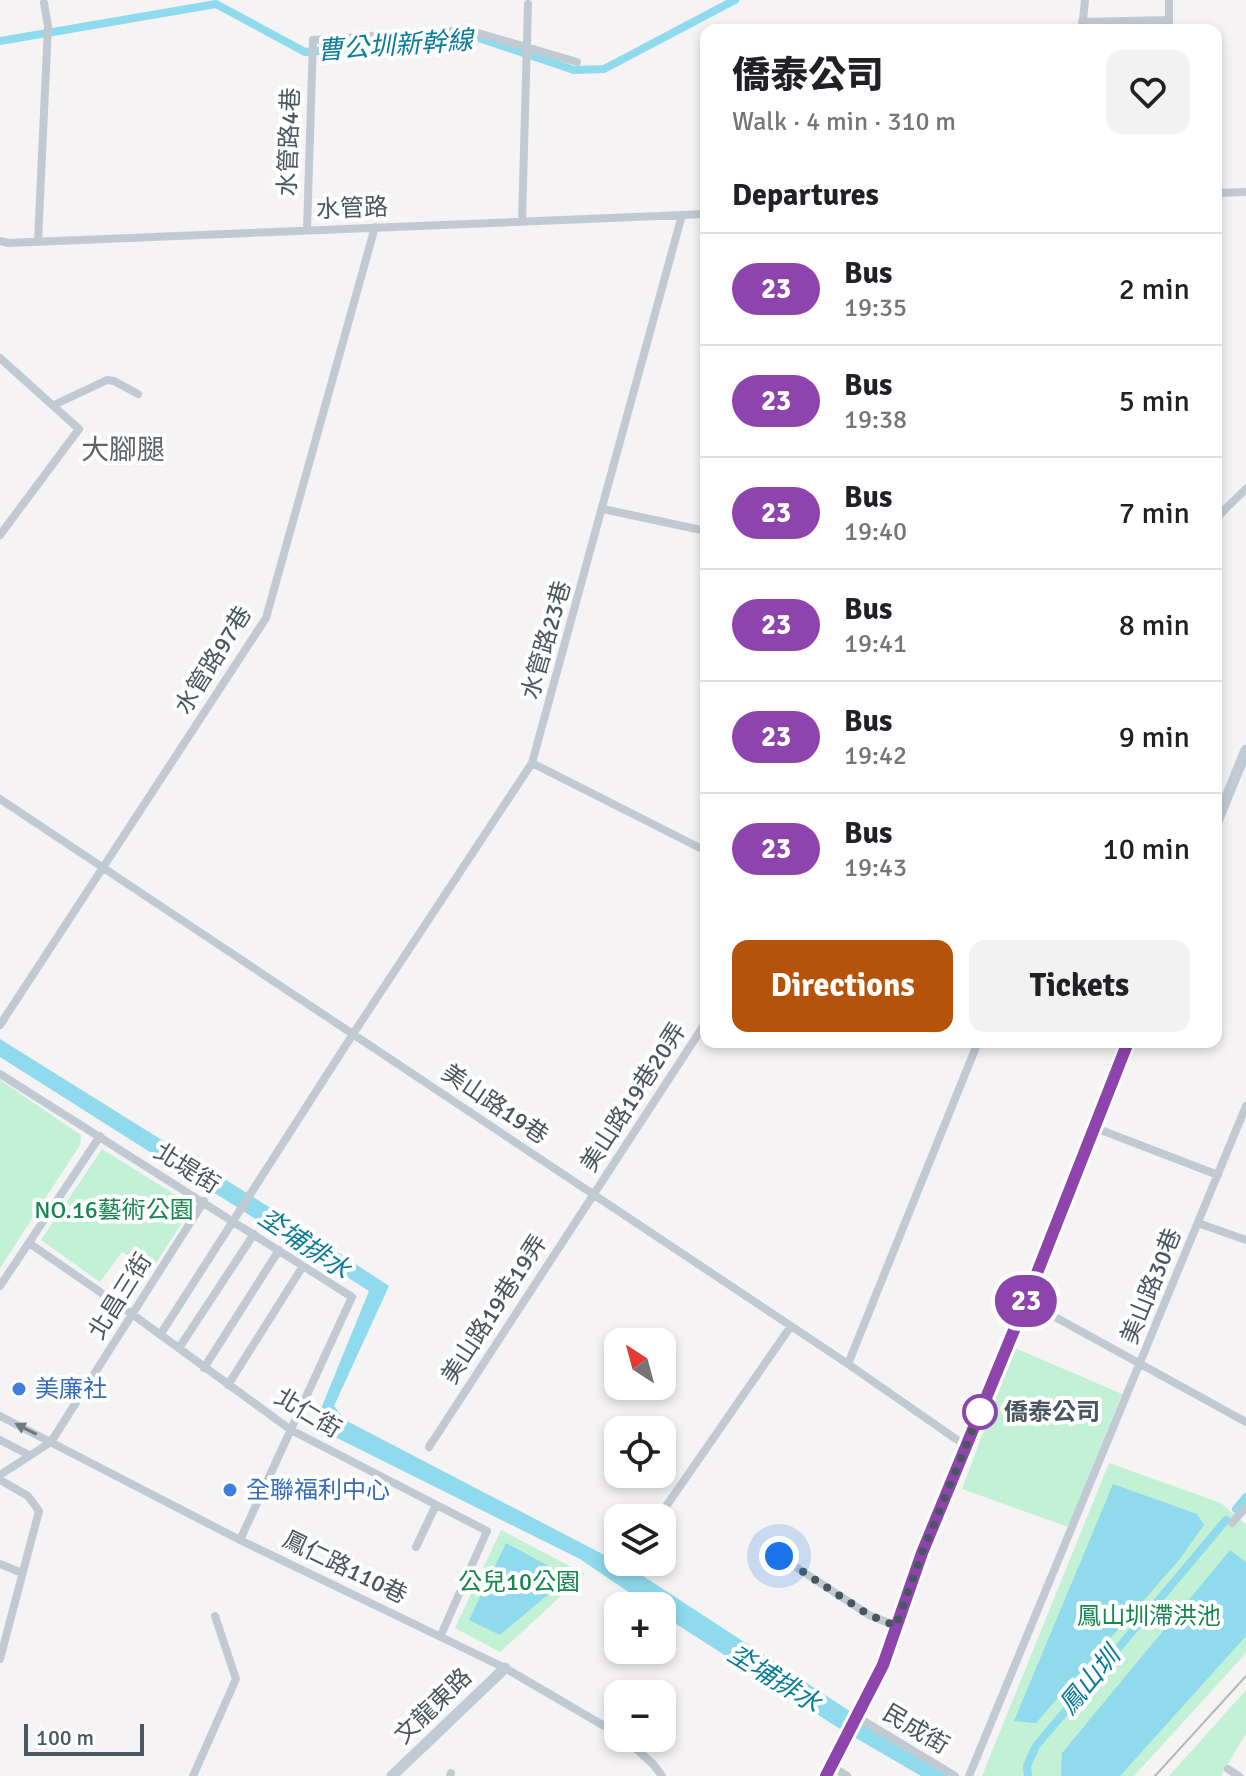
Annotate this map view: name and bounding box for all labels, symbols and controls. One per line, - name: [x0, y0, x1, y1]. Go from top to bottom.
- water label: 曹公圳新幹線: [316, 24, 477, 67]
- button: heart: [1106, 50, 1190, 134]
- text: 僑泰公司: [732, 52, 884, 99]
- street label: 水管路4巷: [272, 87, 306, 197]
- text: Walk · 4 min · 310 m: [732, 106, 956, 138]
- text: Departures: [732, 177, 879, 214]
- street label: 水管路: [315, 192, 389, 224]
- text: Bus: [844, 255, 892, 292]
- text: 2 min: [1119, 271, 1190, 308]
- text: 23: [761, 272, 791, 306]
- text: 19:35: [844, 292, 907, 324]
- text: Bus: [844, 367, 892, 404]
- text: 5 min: [1119, 383, 1190, 420]
- text: 23: [761, 384, 791, 418]
- text: 19:38: [844, 404, 907, 436]
- district label: 大腳腿: [81, 433, 165, 467]
- text: Bus: [844, 479, 892, 516]
- text: 7 min: [1119, 495, 1190, 532]
- text: 23: [761, 496, 791, 530]
- text: 19:40: [844, 516, 907, 548]
- street label: 水管路23巷: [515, 577, 577, 703]
- text: Bus: [844, 591, 892, 628]
- street label: 水管路97巷: [168, 600, 258, 720]
- text: 8 min: [1119, 607, 1190, 644]
- text: 23: [761, 608, 791, 642]
- text: 19:41: [844, 628, 907, 660]
- text: Bus: [844, 703, 892, 740]
- text: 9 min: [1119, 719, 1190, 756]
- text: 23: [761, 720, 791, 754]
- text: 19:42: [844, 740, 907, 772]
- text: Bus: [844, 815, 892, 852]
- text: 10 min: [1103, 831, 1190, 868]
- text: 23: [761, 832, 791, 866]
- text: 19:43: [844, 852, 907, 884]
- button: Directions: [732, 940, 953, 1032]
- button: Tickets: [969, 940, 1190, 1032]
- street label: 美山路19巷20弄: [574, 1017, 692, 1177]
- street label: 美山路19巷: [436, 1057, 554, 1151]
- street label: 北堤街: [149, 1136, 225, 1200]
- park label: NO.16藝術公園: [34, 1195, 194, 1225]
- water label: 坔埔排水: [252, 1202, 357, 1287]
- street label: 美山路30巷: [1114, 1224, 1188, 1348]
- street label: 美山路19巷19弄: [435, 1229, 553, 1389]
- street label: 北昌三街: [82, 1247, 158, 1345]
- line badge: 23: [990, 1275, 1062, 1327]
- text: 23: [1011, 1284, 1041, 1318]
- north arrow: [604, 1328, 676, 1400]
- map controls: [604, 1328, 676, 1752]
- place label: 美廉社: [35, 1374, 107, 1404]
- marker: 美廉社: [10, 1380, 28, 1398]
- street label: 北仁街: [269, 1382, 347, 1444]
- marker: 僑泰公司: [963, 1395, 997, 1429]
- place label: 僑泰公司: [1004, 1397, 1100, 1427]
- button: locate: [604, 1416, 676, 1488]
- one-way arrow: [14, 1423, 37, 1436]
- place label: 全聯福利中心: [246, 1475, 390, 1505]
- marker: 全聯福利中心: [221, 1481, 239, 1499]
- button: layers: [604, 1504, 676, 1576]
- street label: 鳳仁路110巷: [278, 1524, 412, 1610]
- your location: [759, 1536, 799, 1576]
- park label: 公兒10公園: [458, 1567, 580, 1597]
- button: +: [604, 1592, 676, 1664]
- park label: 鳳山圳滯洪池: [1077, 1601, 1221, 1631]
- water label: 坔埔排水: [721, 1638, 827, 1721]
- water label: 鳳山圳: [1053, 1638, 1130, 1721]
- street label: 文龍東路: [388, 1662, 478, 1750]
- button: −: [604, 1680, 676, 1752]
- street label: 民成街: [877, 1698, 955, 1760]
- scale bar: [24, 1720, 144, 1756]
- text: 100 m: [36, 1724, 94, 1751]

